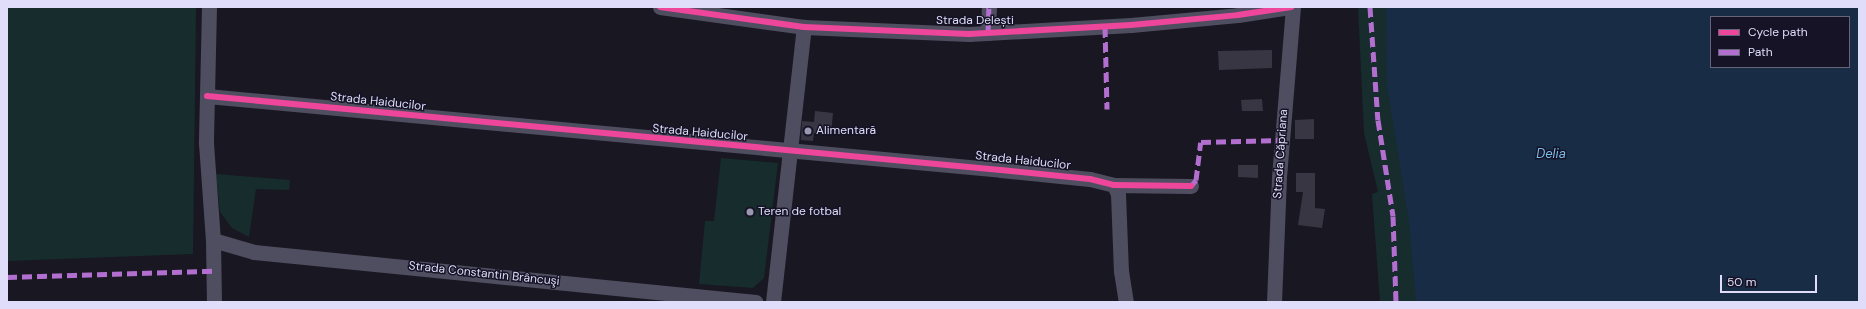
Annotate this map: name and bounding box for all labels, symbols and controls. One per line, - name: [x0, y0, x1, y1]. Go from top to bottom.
- street label: Strada Delești: [936, 14, 1014, 28]
- legend: [1710, 16, 1850, 68]
- text: Cycle path: [1748, 24, 1808, 40]
- text: Path: [1748, 44, 1773, 60]
- street label: Strada Haiducilor: [330, 90, 426, 114]
- street label: Strada Căpriana: [1271, 109, 1291, 199]
- street label: Strada Haiducilor: [652, 122, 748, 144]
- place label: Alimentară: [816, 124, 876, 138]
- marker: Alimentară: [803, 126, 813, 136]
- water label: Delia: [1536, 146, 1566, 162]
- street label: Strada Haiducilor: [975, 149, 1071, 173]
- place label: Teren de fotbal: [758, 205, 841, 219]
- marker: Teren de fotbal: [745, 207, 755, 217]
- street label: Strada Constantin Brâncuşi: [408, 259, 560, 289]
- scale bar: [1722, 267, 1819, 293]
- text: 50 m: [1727, 274, 1756, 290]

